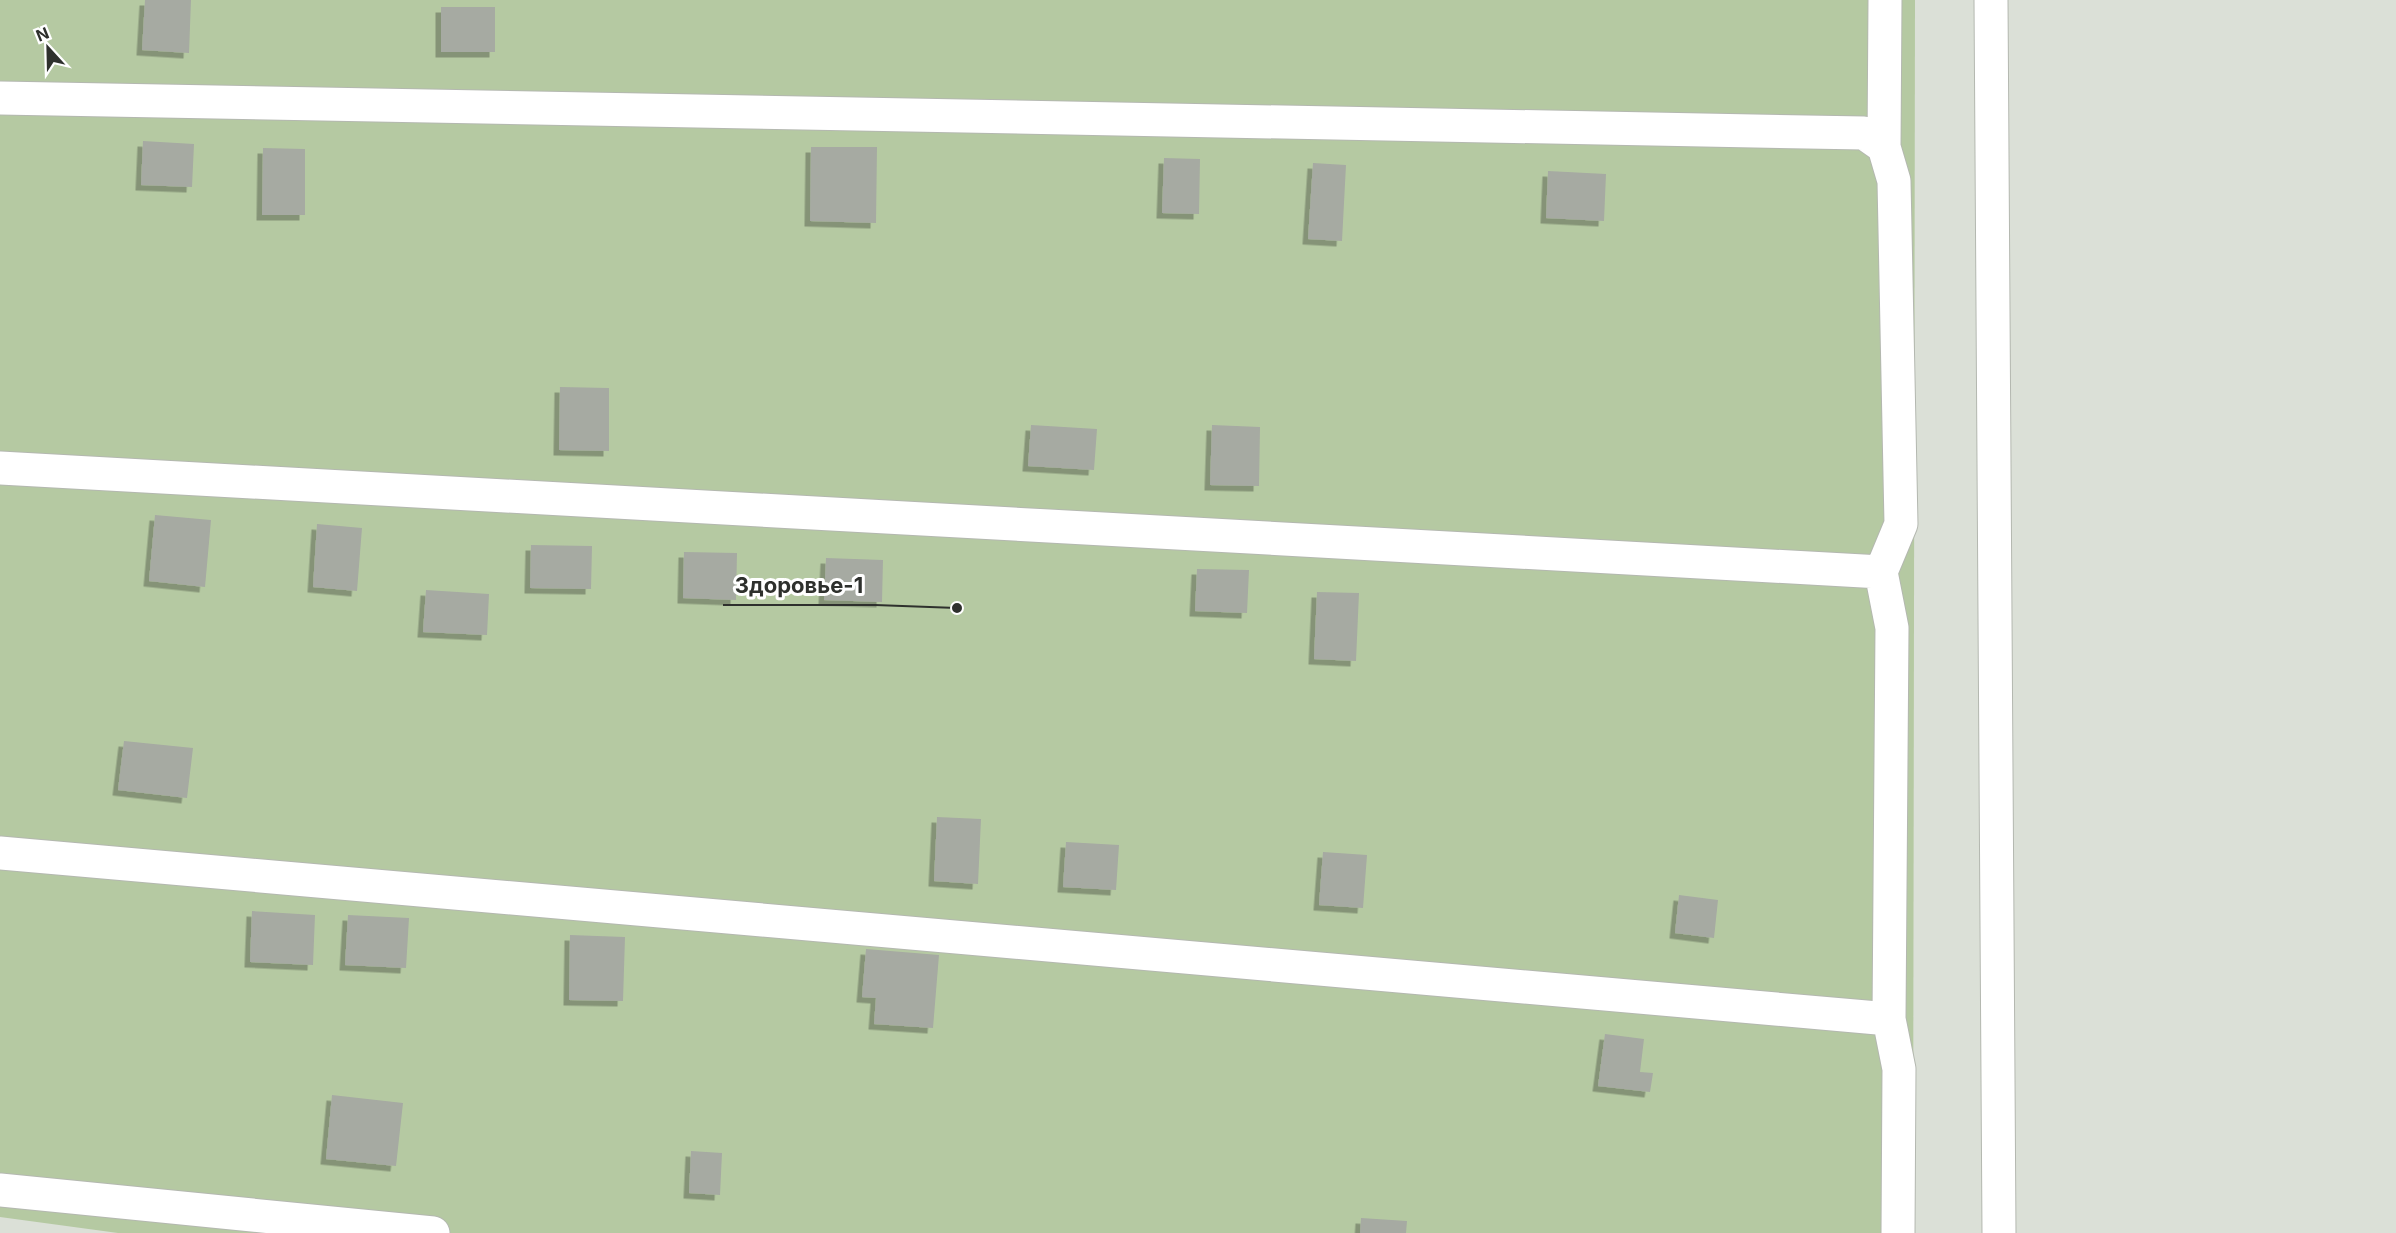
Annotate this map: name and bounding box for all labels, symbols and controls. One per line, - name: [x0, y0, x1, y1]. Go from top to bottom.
- north arrow: [18, 18, 78, 78]
- text: N: [33, 23, 52, 46]
- callout: Здоровье-1: [723, 565, 875, 605]
- text: Здоровье-1: [735, 572, 863, 598]

